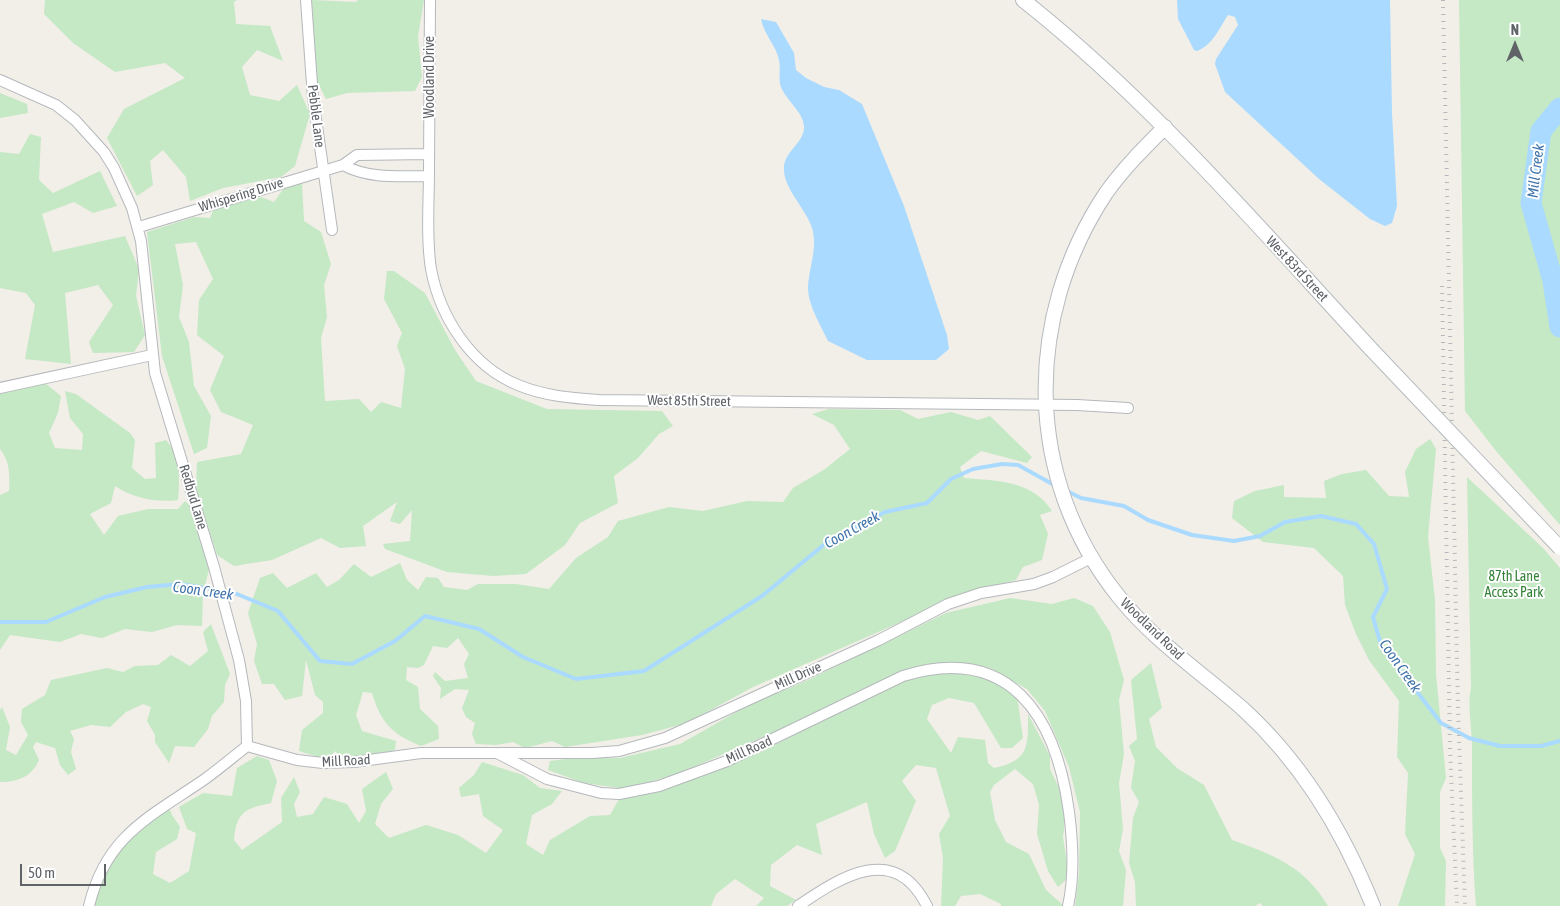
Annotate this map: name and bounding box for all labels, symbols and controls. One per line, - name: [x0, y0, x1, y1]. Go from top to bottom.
- north arrow: [1490, 20, 1540, 70]
- text: N: [1511, 22, 1519, 38]
- street label: Woodland Drive: [422, 36, 438, 118]
- street label: Pebble Lane: [304, 84, 328, 148]
- water label: Mill Creek: [1524, 143, 1548, 199]
- street label: Whispering Drive: [197, 174, 285, 216]
- street label: West 83rd Street: [1262, 233, 1332, 305]
- street label: West 85th Street: [647, 392, 731, 410]
- street label: Redbud Lane: [175, 463, 211, 531]
- water label: Coon Creek: [821, 507, 883, 553]
- park label: 87th Lane Access Park: [1485, 569, 1543, 602]
- water label: Coon Creek: [172, 578, 234, 604]
- street label: Woodland Road: [1117, 595, 1187, 663]
- water label: Coon Creek: [1375, 636, 1425, 696]
- street label: Mill Drive: [772, 658, 824, 694]
- street label: Mill Road: [723, 732, 775, 768]
- street label: Mill Road: [321, 751, 371, 771]
- scale bar: [22, 854, 109, 886]
- text: 50 m: [28, 864, 55, 881]

